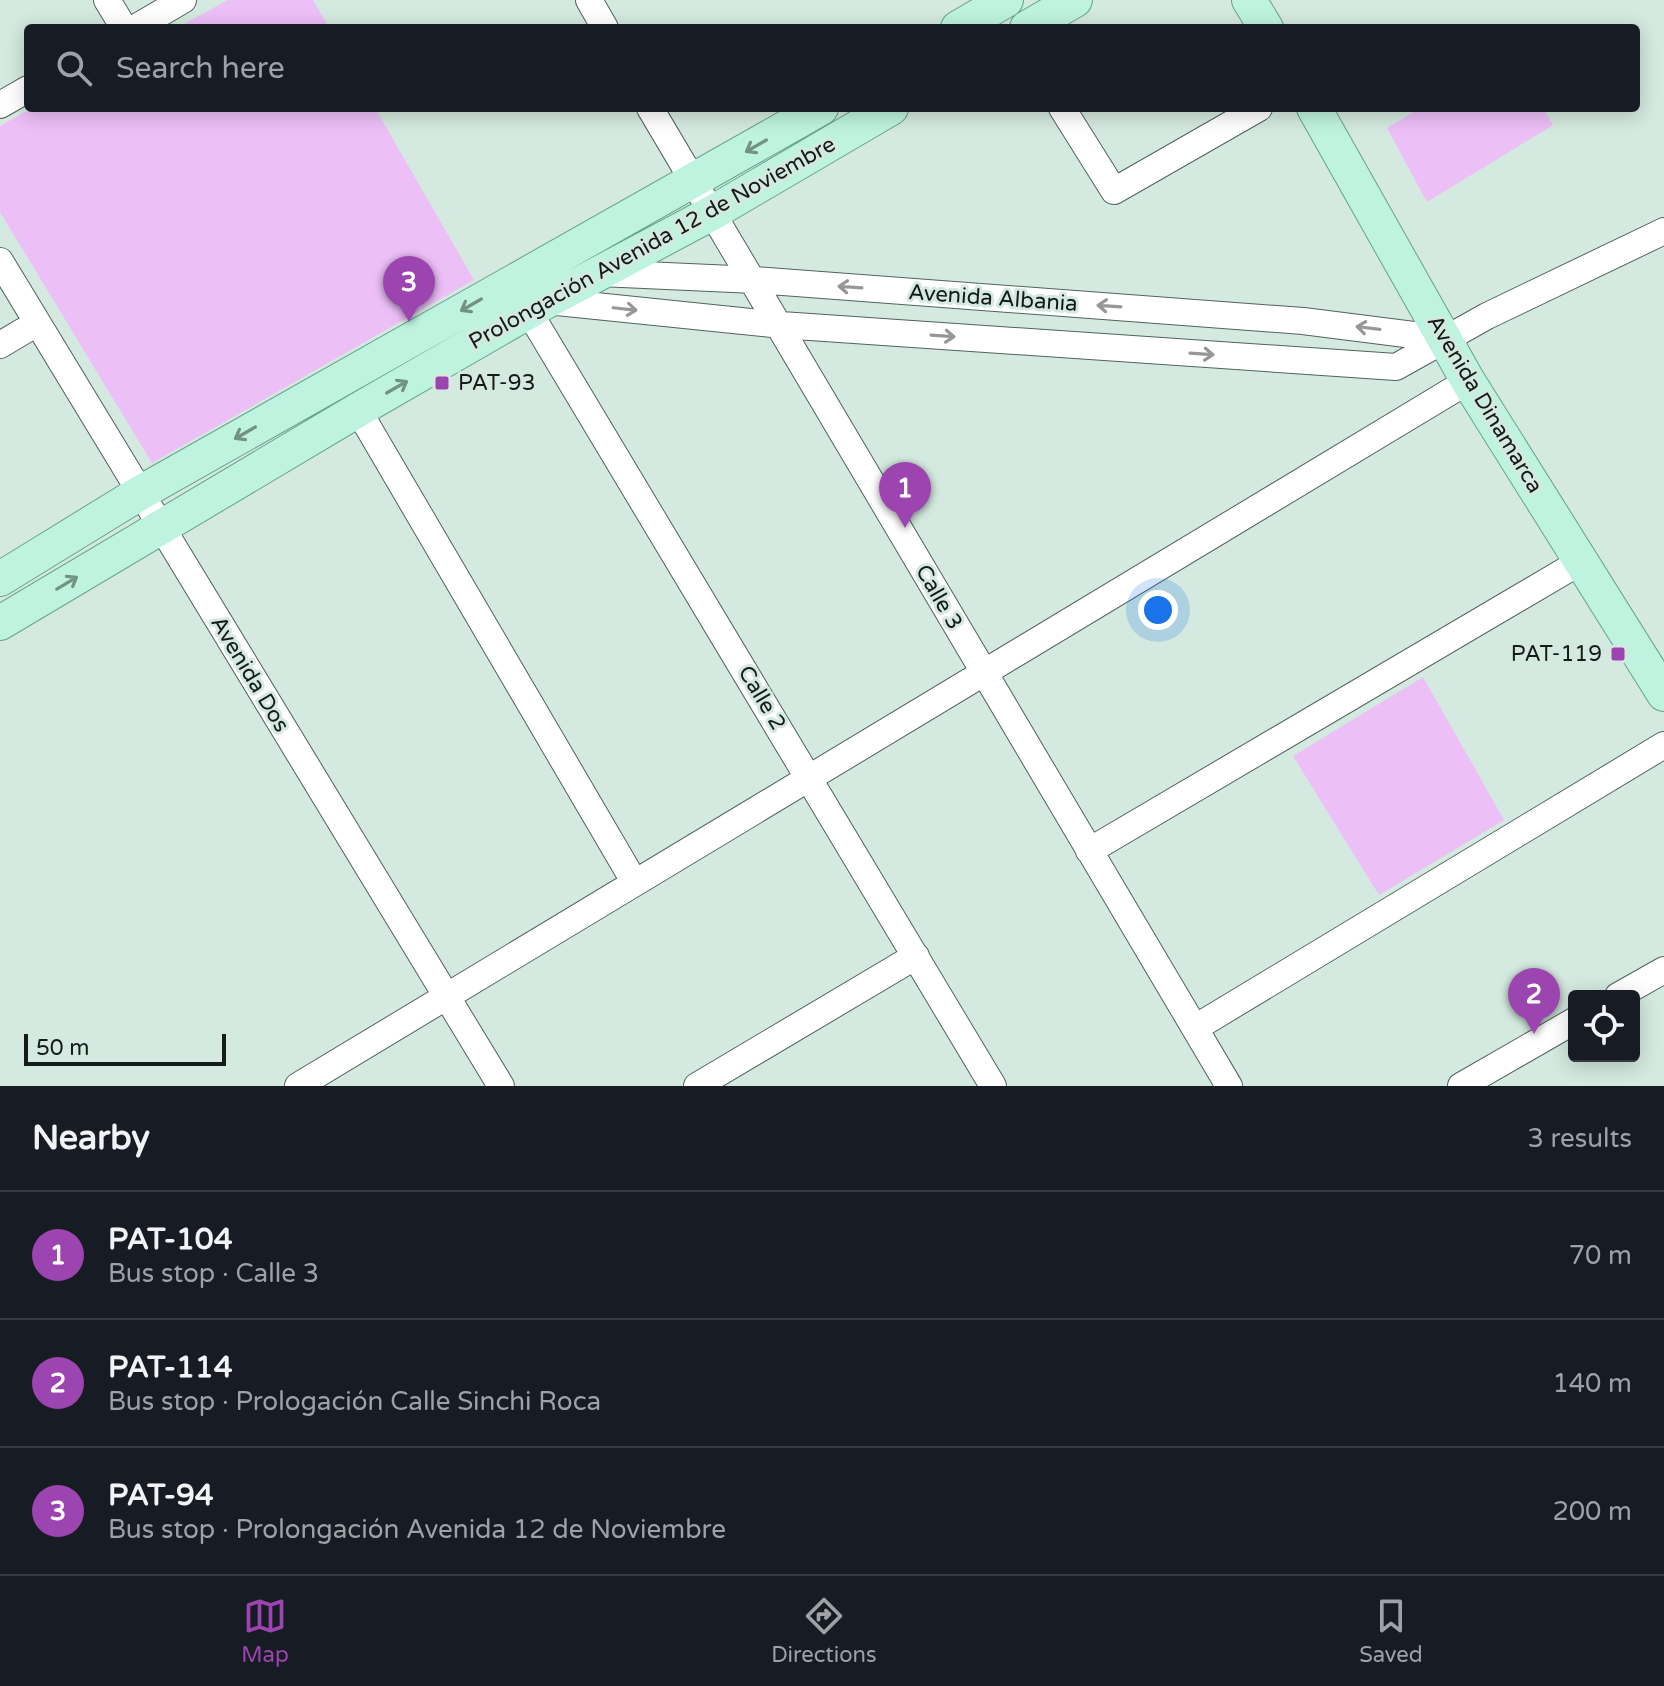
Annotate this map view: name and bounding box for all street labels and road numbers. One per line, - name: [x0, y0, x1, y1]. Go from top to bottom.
- street label: Prolongación Avenida 12 de Noviembre: [464, 131, 840, 355]
- street label: Avenida Albania: [907, 279, 1079, 317]
- street label: Avenida Dinamarca: [1422, 310, 1548, 498]
- street label: Calle 3: [910, 560, 968, 634]
- street label: Avenida Dos: [205, 611, 295, 737]
- street label: Calle 2: [733, 661, 791, 735]

